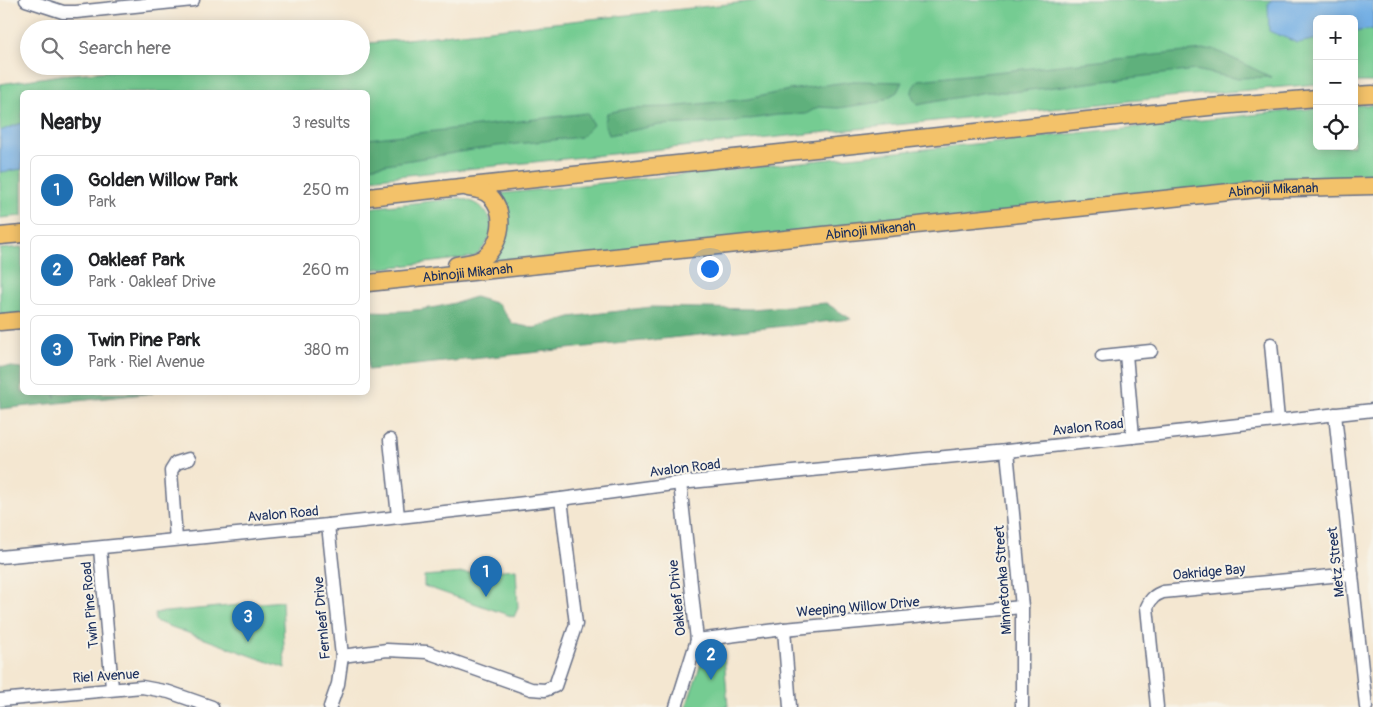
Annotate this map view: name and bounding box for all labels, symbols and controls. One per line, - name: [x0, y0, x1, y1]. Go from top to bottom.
- map controls: [1313, 15, 1358, 150]
- button: +: [1313, 15, 1358, 60]
- search box: [20, 20, 370, 75]
- icon: search: [38, 34, 66, 62]
- text: Search here: [78, 36, 171, 60]
- button: −: [1313, 60, 1358, 105]
- button: locate: [1313, 105, 1358, 150]
- text: Nearby: [40, 109, 101, 136]
- text: 3 results: [292, 113, 350, 133]
- text: Golden Willow Park: [88, 168, 238, 192]
- street label: Abinojii Mikanah: [1227, 179, 1319, 201]
- text: 1: [54, 180, 60, 200]
- text: 250 m: [303, 180, 349, 200]
- text: Park: [88, 192, 116, 212]
- street label: Abinojii Mikanah: [824, 217, 916, 243]
- text: Oakleaf Park: [88, 248, 185, 272]
- your location: [697, 256, 723, 282]
- street label: Abinojii Mikanah: [421, 259, 514, 286]
- text: 2: [53, 260, 61, 280]
- text: 260 m: [302, 260, 349, 280]
- text: Park · Oakleaf Drive: [88, 272, 216, 292]
- text: Twin Pine Park: [88, 328, 200, 352]
- text: 3: [53, 340, 61, 360]
- text: 380 m: [303, 340, 349, 360]
- text: Park · Riel Avenue: [88, 352, 205, 372]
- street label: Avalon Road: [1051, 415, 1125, 439]
- street label: Avalon Road: [648, 455, 722, 481]
- street label: Avalon Road: [247, 502, 320, 526]
- street label: Minnetonka Street: [991, 524, 1015, 635]
- street label: Metz Street: [1324, 525, 1348, 598]
- pin: 1: [470, 556, 502, 597]
- street label: Oakleaf Drive: [665, 559, 689, 637]
- street label: Oakridge Bay: [1172, 560, 1246, 584]
- street label: Twin Pine Road: [78, 561, 102, 649]
- street label: Fernleaf Drive: [310, 576, 334, 660]
- street label: Weeping Willow Drive: [796, 593, 920, 621]
- pin: 3: [232, 601, 264, 642]
- pin: 2: [695, 639, 727, 680]
- street label: Riel Avenue: [72, 665, 140, 687]

